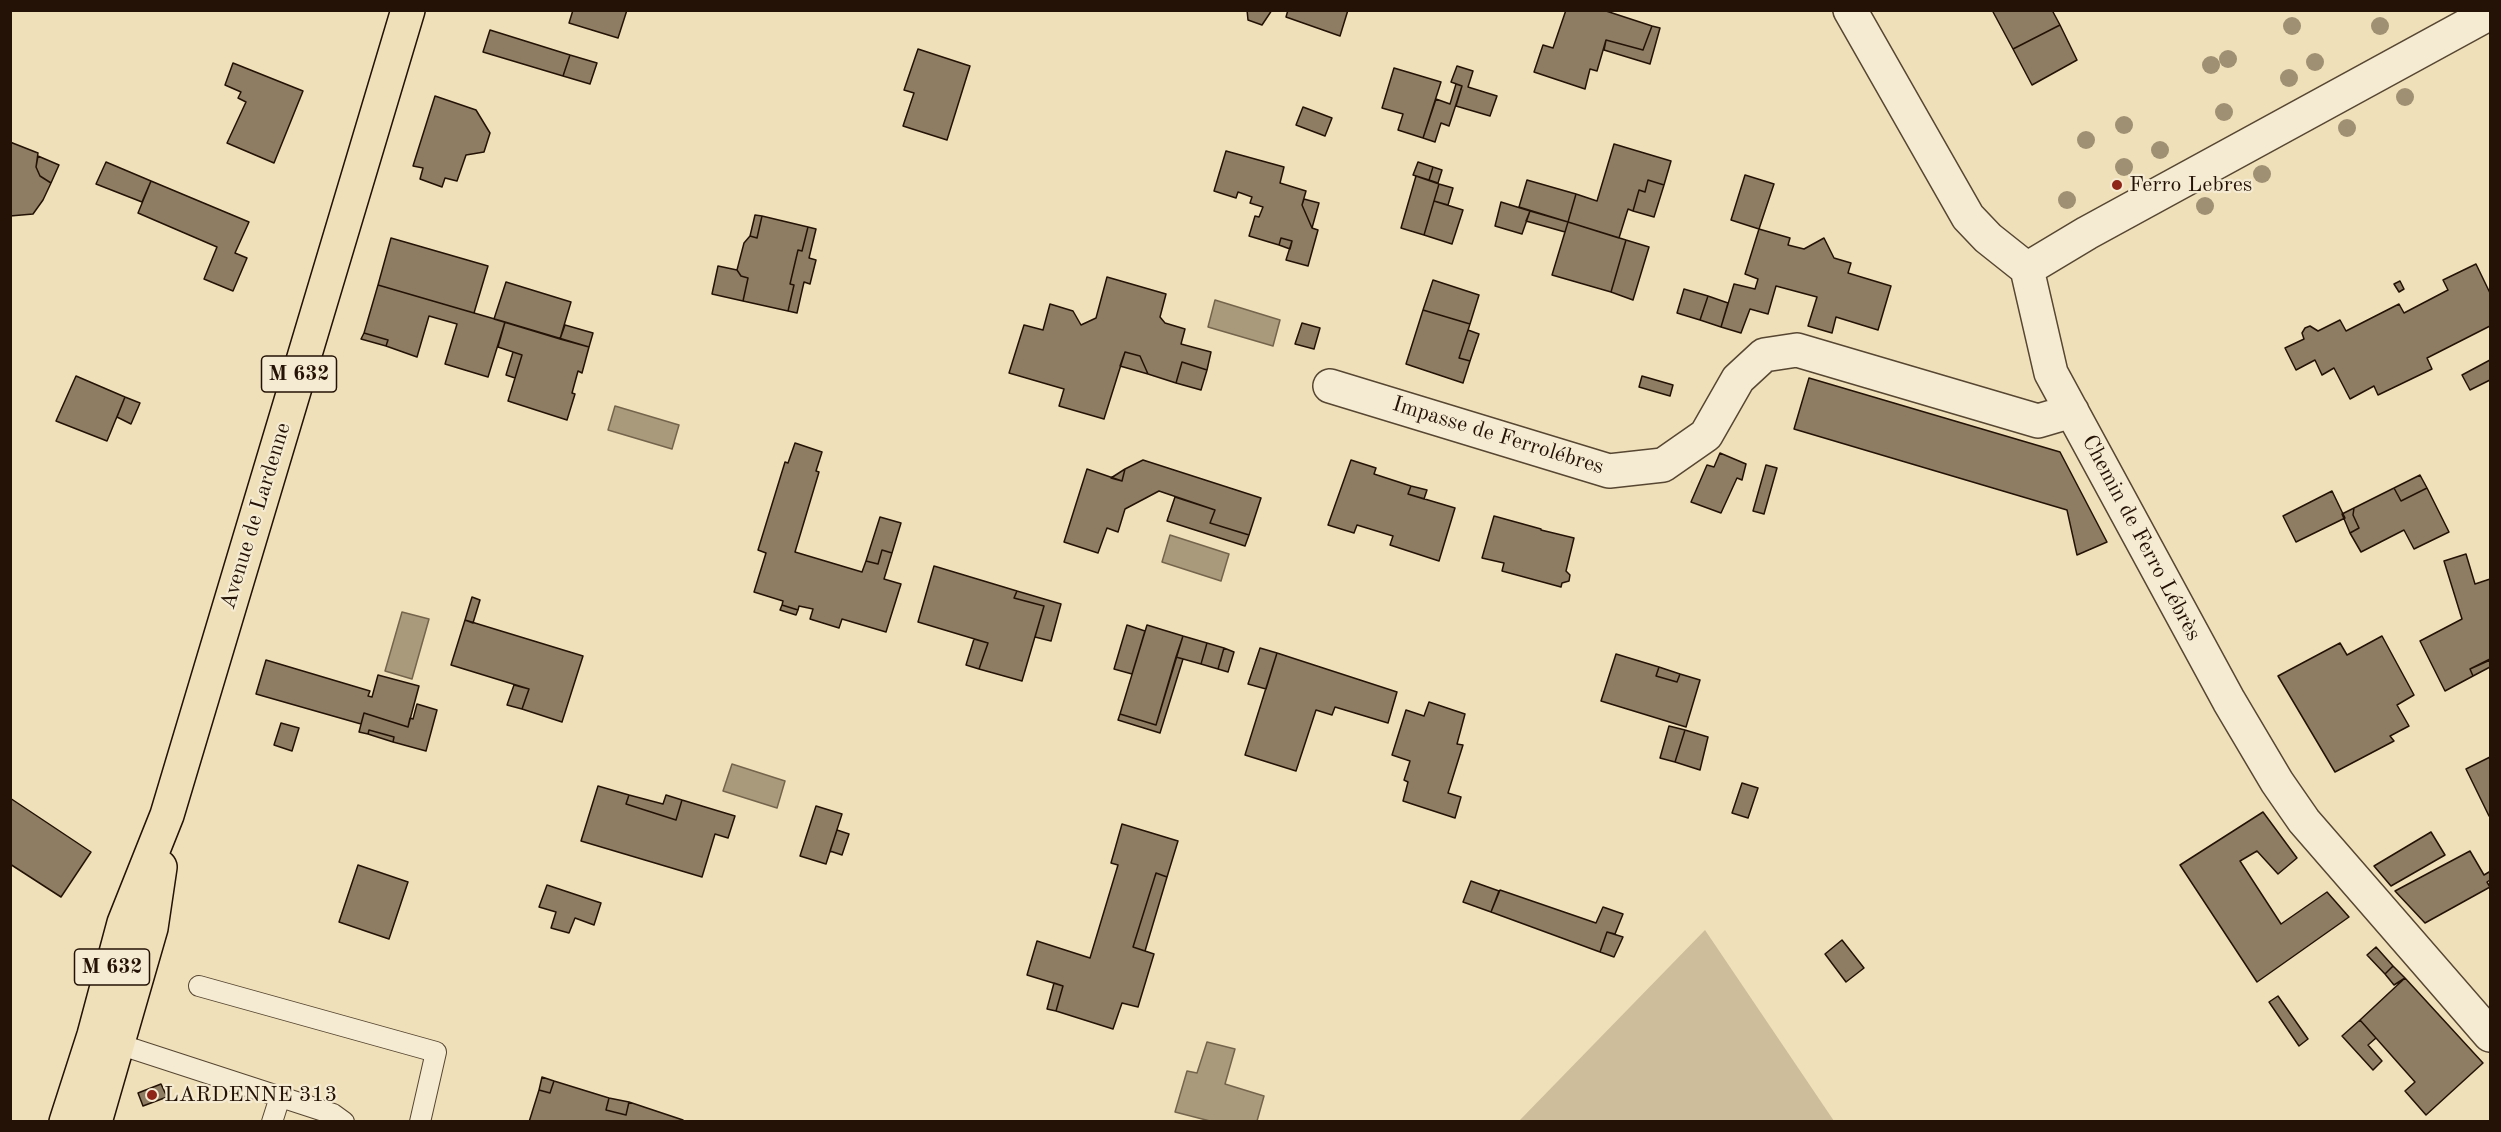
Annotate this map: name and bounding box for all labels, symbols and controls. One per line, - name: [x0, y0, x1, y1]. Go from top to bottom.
- place label: Ferro Lebres: [2129, 172, 2252, 198]
- marker: Ferro Lebres: [2110, 178, 2124, 192]
- road number: M 632: [262, 356, 336, 392]
- street label: Impasse de Ferrolébres: [1389, 391, 1607, 481]
- street label: Avenue de Lardenne: [215, 419, 297, 613]
- street label: Chemin de Ferro Lébrès: [2076, 431, 2206, 645]
- road number: M 632: [74, 949, 150, 985]
- place label: LARDENNE 313: [164, 1082, 337, 1108]
- marker: LARDENNE 313: [145, 1088, 159, 1102]

